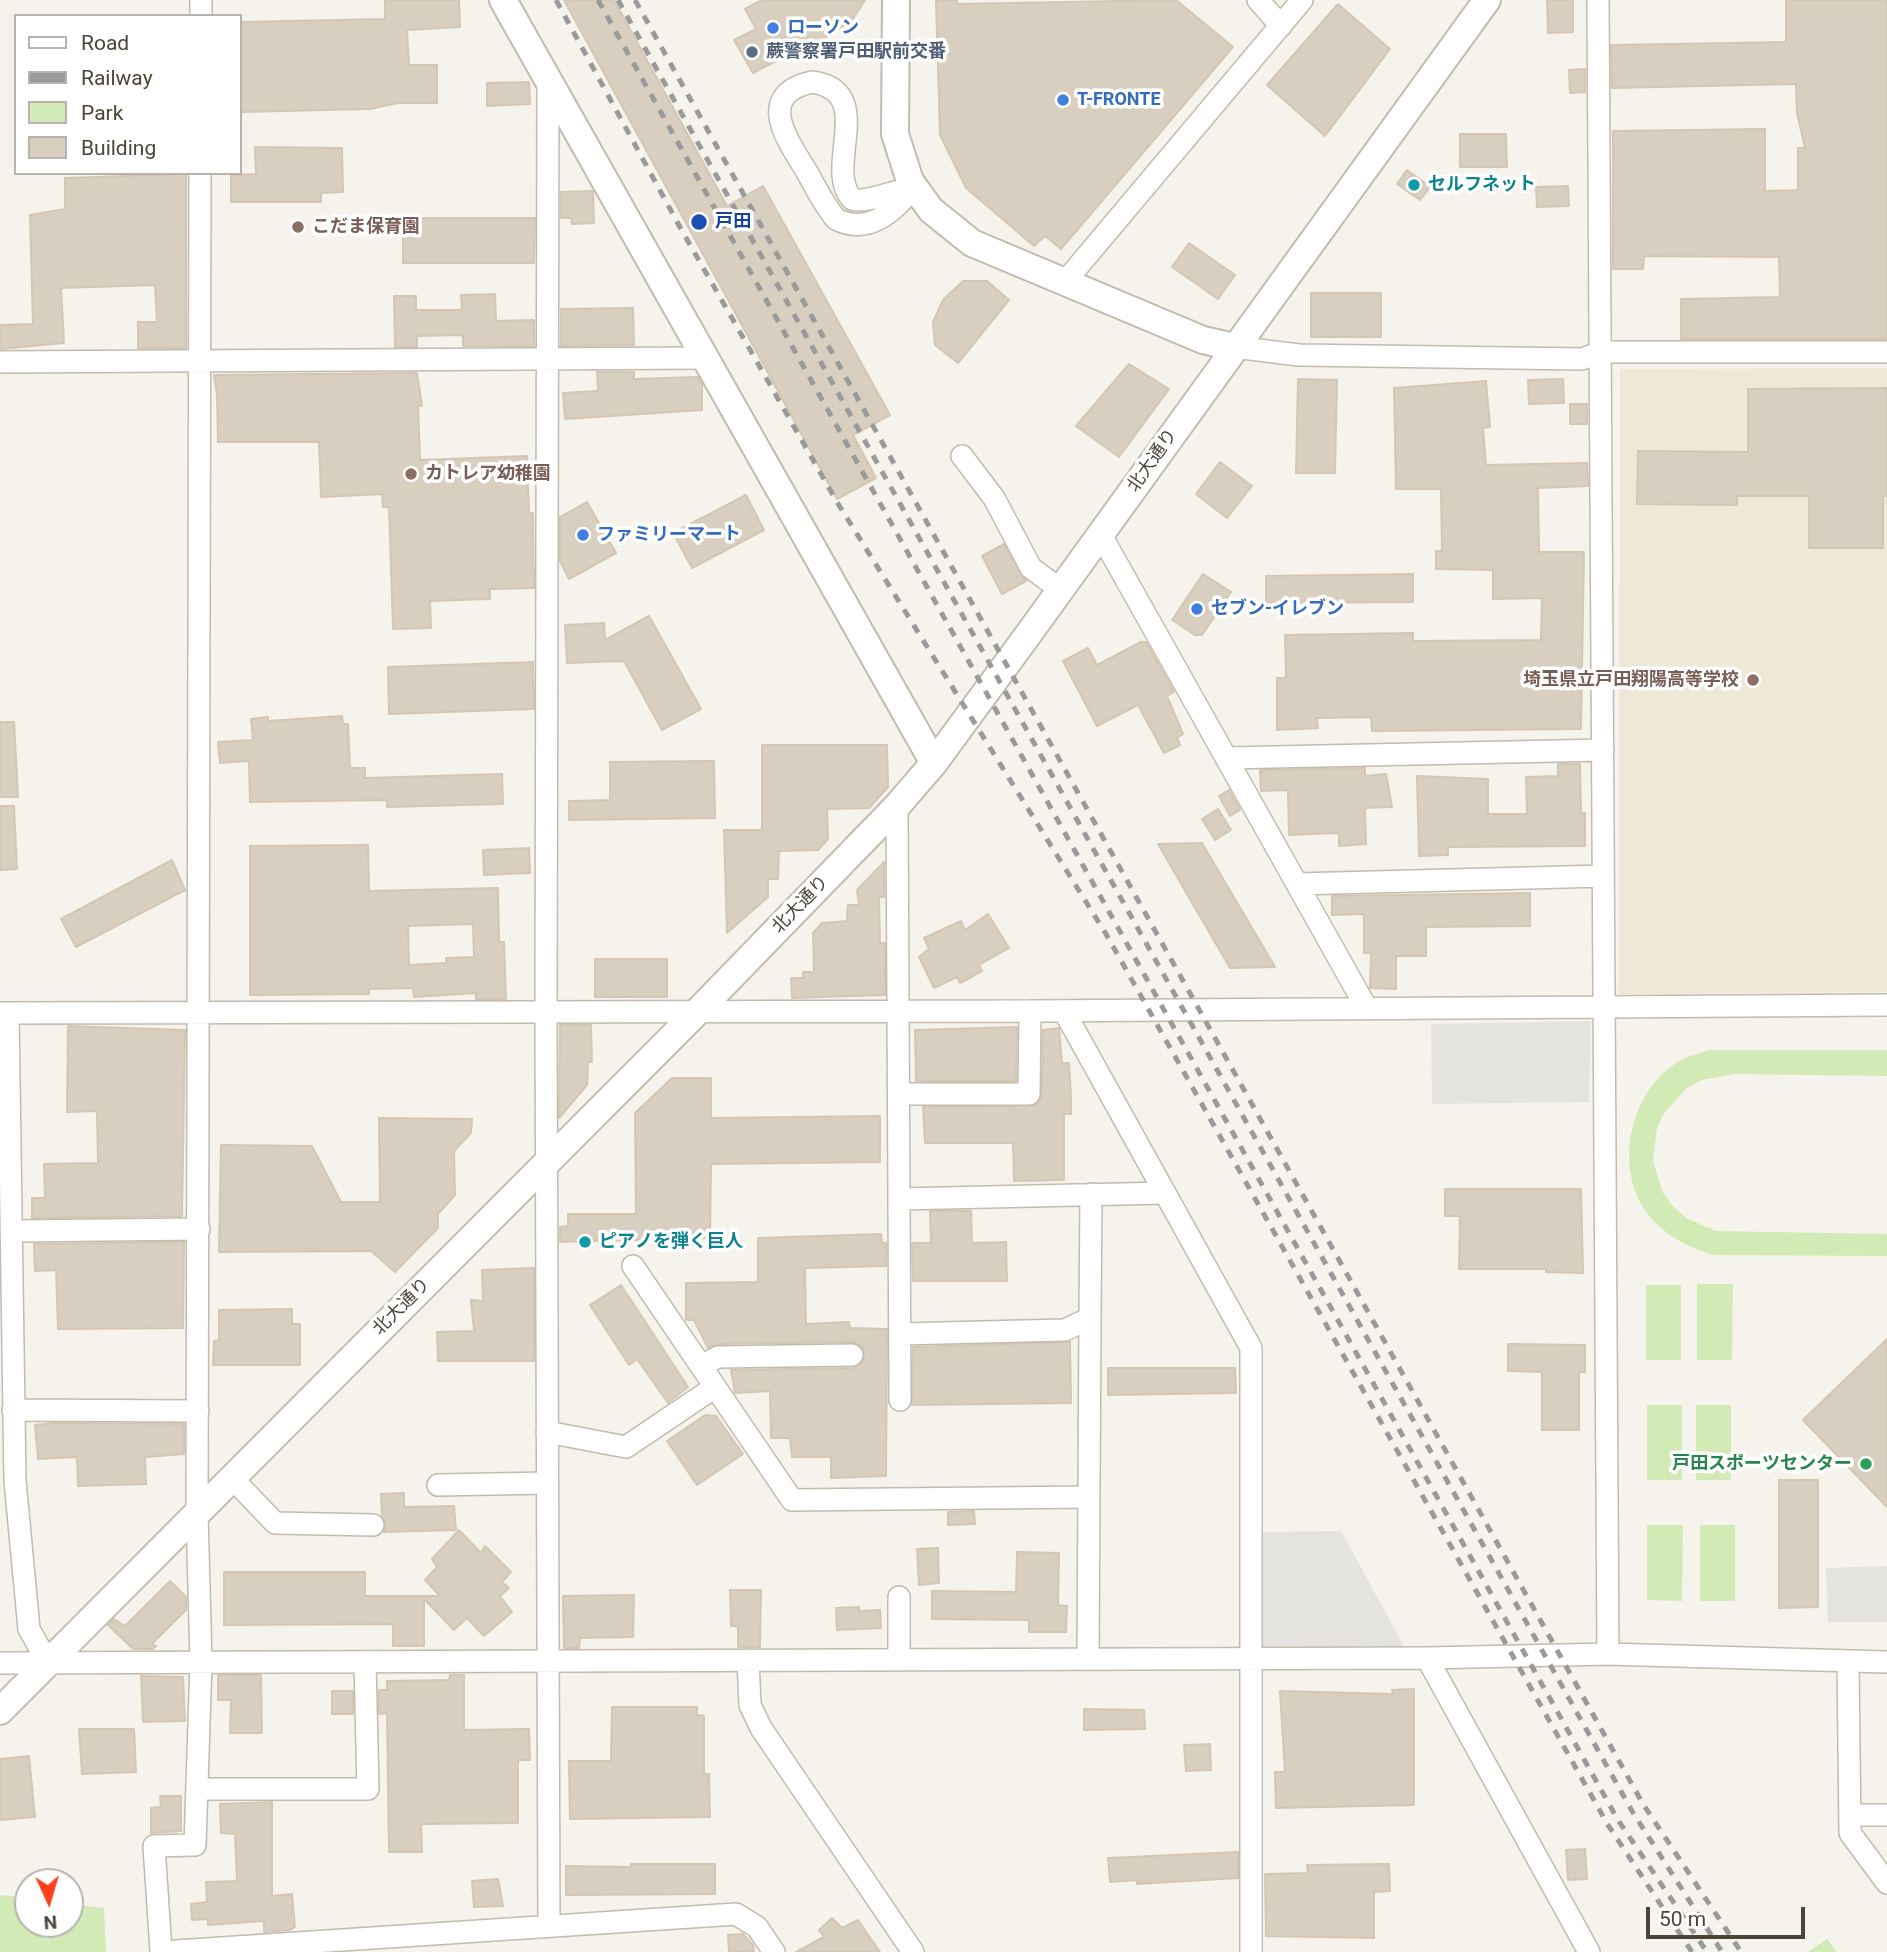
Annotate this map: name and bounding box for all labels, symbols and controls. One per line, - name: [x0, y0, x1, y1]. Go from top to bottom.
- legend: [14, 14, 242, 175]
- place label: ローソン: [787, 17, 859, 39]
- marker: ローソン: [765, 20, 781, 36]
- text: Road: [81, 31, 129, 55]
- place label: 蕨警察署戸田駅前交番: [766, 41, 946, 63]
- marker: 蕨警察署戸田駅前交番: [744, 44, 760, 60]
- text: Railway: [81, 66, 153, 90]
- place label: T-FRONTE: [1077, 89, 1161, 111]
- marker: T-FRONTE: [1055, 92, 1071, 108]
- text: Park: [81, 101, 123, 125]
- text: Building: [81, 136, 156, 160]
- place label: セルフネット: [1428, 174, 1536, 196]
- marker: セルフネット: [1406, 177, 1422, 193]
- place label: 戸田: [715, 211, 751, 233]
- marker: 戸田: [689, 212, 709, 232]
- place label: こだま保育園: [312, 216, 420, 238]
- marker: こだま保育園: [290, 219, 306, 235]
- street label: 北大通り: [1124, 425, 1182, 497]
- place label: カトレア幼稚園: [425, 463, 551, 485]
- marker: カトレア幼稚園: [403, 466, 419, 482]
- place label: ファミリーマート: [597, 524, 741, 546]
- marker: ファミリーマート: [575, 527, 591, 543]
- place label: セブン-イレブン: [1211, 598, 1344, 620]
- marker: セブン-イレブン: [1189, 601, 1205, 617]
- place label: 埼玉県立戸田翔陽高等学校: [1523, 669, 1739, 691]
- marker: 埼玉県立戸田翔陽高等学校: [1745, 672, 1761, 688]
- street label: 北大通り: [768, 872, 834, 938]
- place label: ピアノを弾く巨人: [599, 1231, 743, 1253]
- marker: ピアノを弾く巨人: [577, 1234, 593, 1250]
- street label: 北大通り: [369, 1274, 435, 1340]
- place label: 戸田スポーツセンター: [1672, 1453, 1852, 1475]
- marker: 戸田スポーツセンター: [1858, 1456, 1874, 1472]
- north arrow: [14, 1868, 84, 1938]
- scale bar: [1649, 1892, 1808, 1936]
- text: 50 m: [1659, 1907, 1706, 1931]
- text: N: [43, 1911, 58, 1934]

